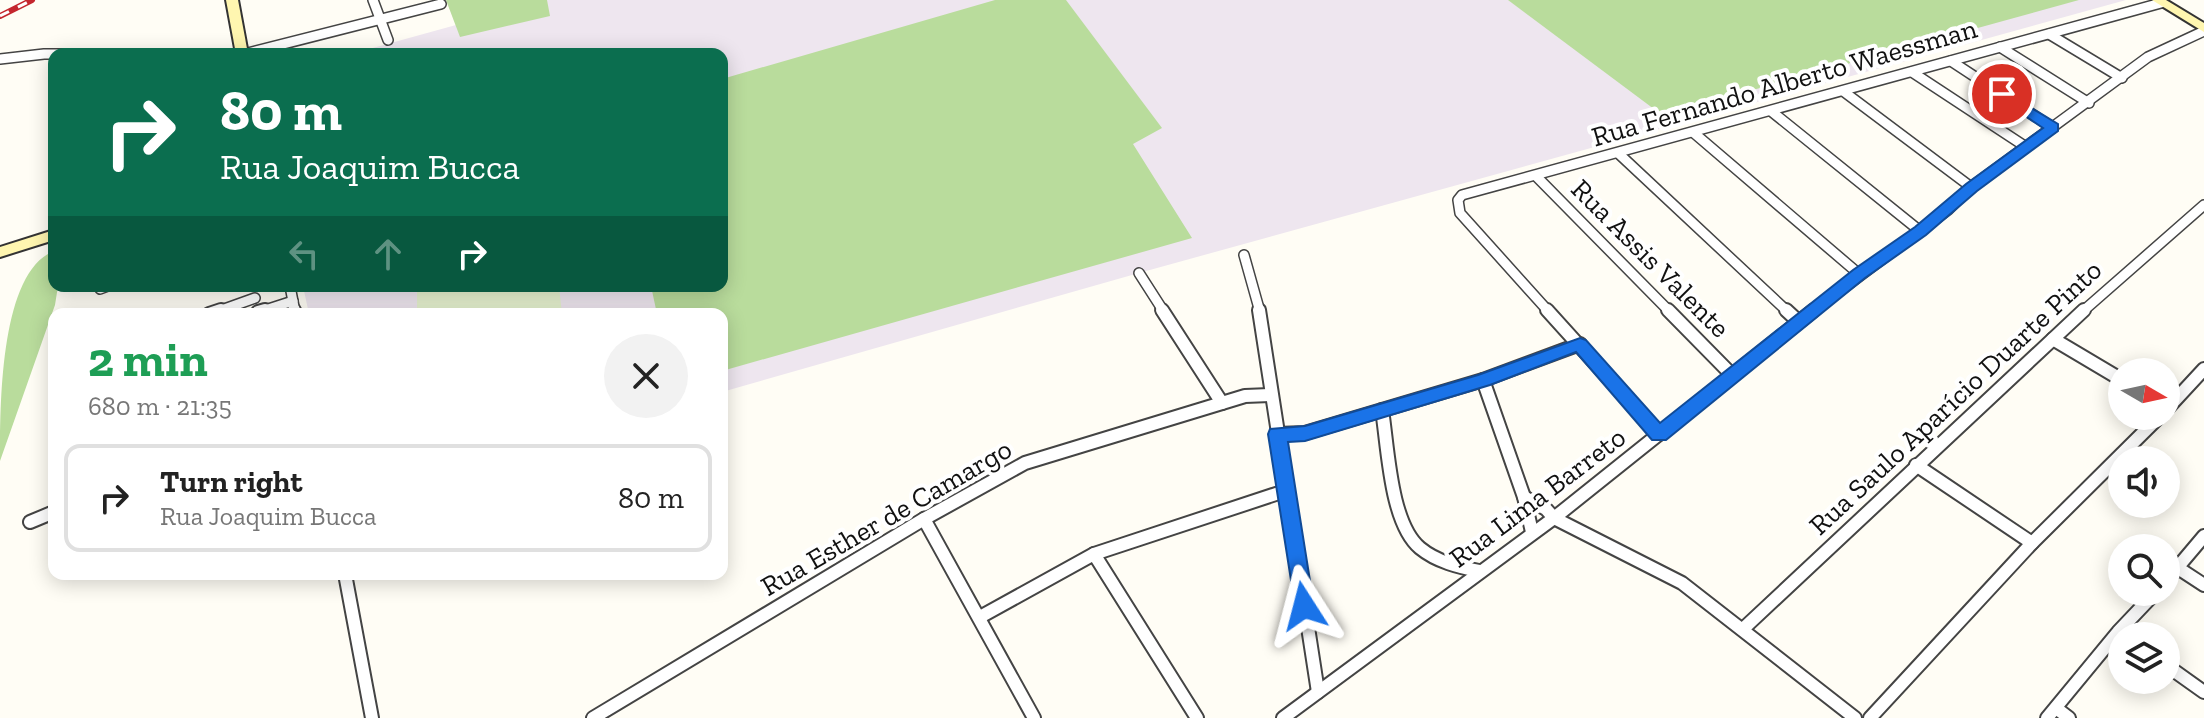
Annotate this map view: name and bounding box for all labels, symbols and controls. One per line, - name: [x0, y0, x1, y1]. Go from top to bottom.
- street label: Rua Fernando Alberto Waessman: [1588, 12, 1981, 153]
- pin: [1968, 60, 2036, 128]
- icon: arrive: [1980, 72, 2024, 116]
- text: 80 m: [220, 77, 342, 144]
- icon: right: [88, 80, 192, 184]
- text: Rua Joaquim Bucca: [220, 145, 520, 188]
- street label: Rua Assis Valente: [1565, 172, 1737, 344]
- icon: left: [282, 232, 326, 276]
- icon: ahead: [366, 232, 410, 276]
- icon: right: [450, 232, 494, 276]
- street label: Rua Saulo Aparício Duarte Pinto: [1802, 253, 2108, 542]
- text: 2 min: [88, 331, 208, 388]
- button: close: [604, 334, 688, 418]
- north arrow: [2108, 358, 2180, 430]
- map controls: [2108, 358, 2180, 694]
- text: 680 m · 21:35: [88, 390, 232, 422]
- street label: Rua Lima Barreto: [1443, 420, 1632, 574]
- street label: Rua Esther de Camargo: [755, 432, 1018, 603]
- button: sound: [2108, 446, 2180, 518]
- text: Turn right: [160, 464, 302, 500]
- icon: right: [92, 476, 136, 520]
- text: 80 m: [618, 480, 684, 516]
- text: Rua Joaquim Bucca: [160, 500, 377, 532]
- button: search: [2108, 534, 2180, 606]
- position arrow: [1262, 564, 1346, 648]
- button: layers: [2108, 622, 2180, 694]

